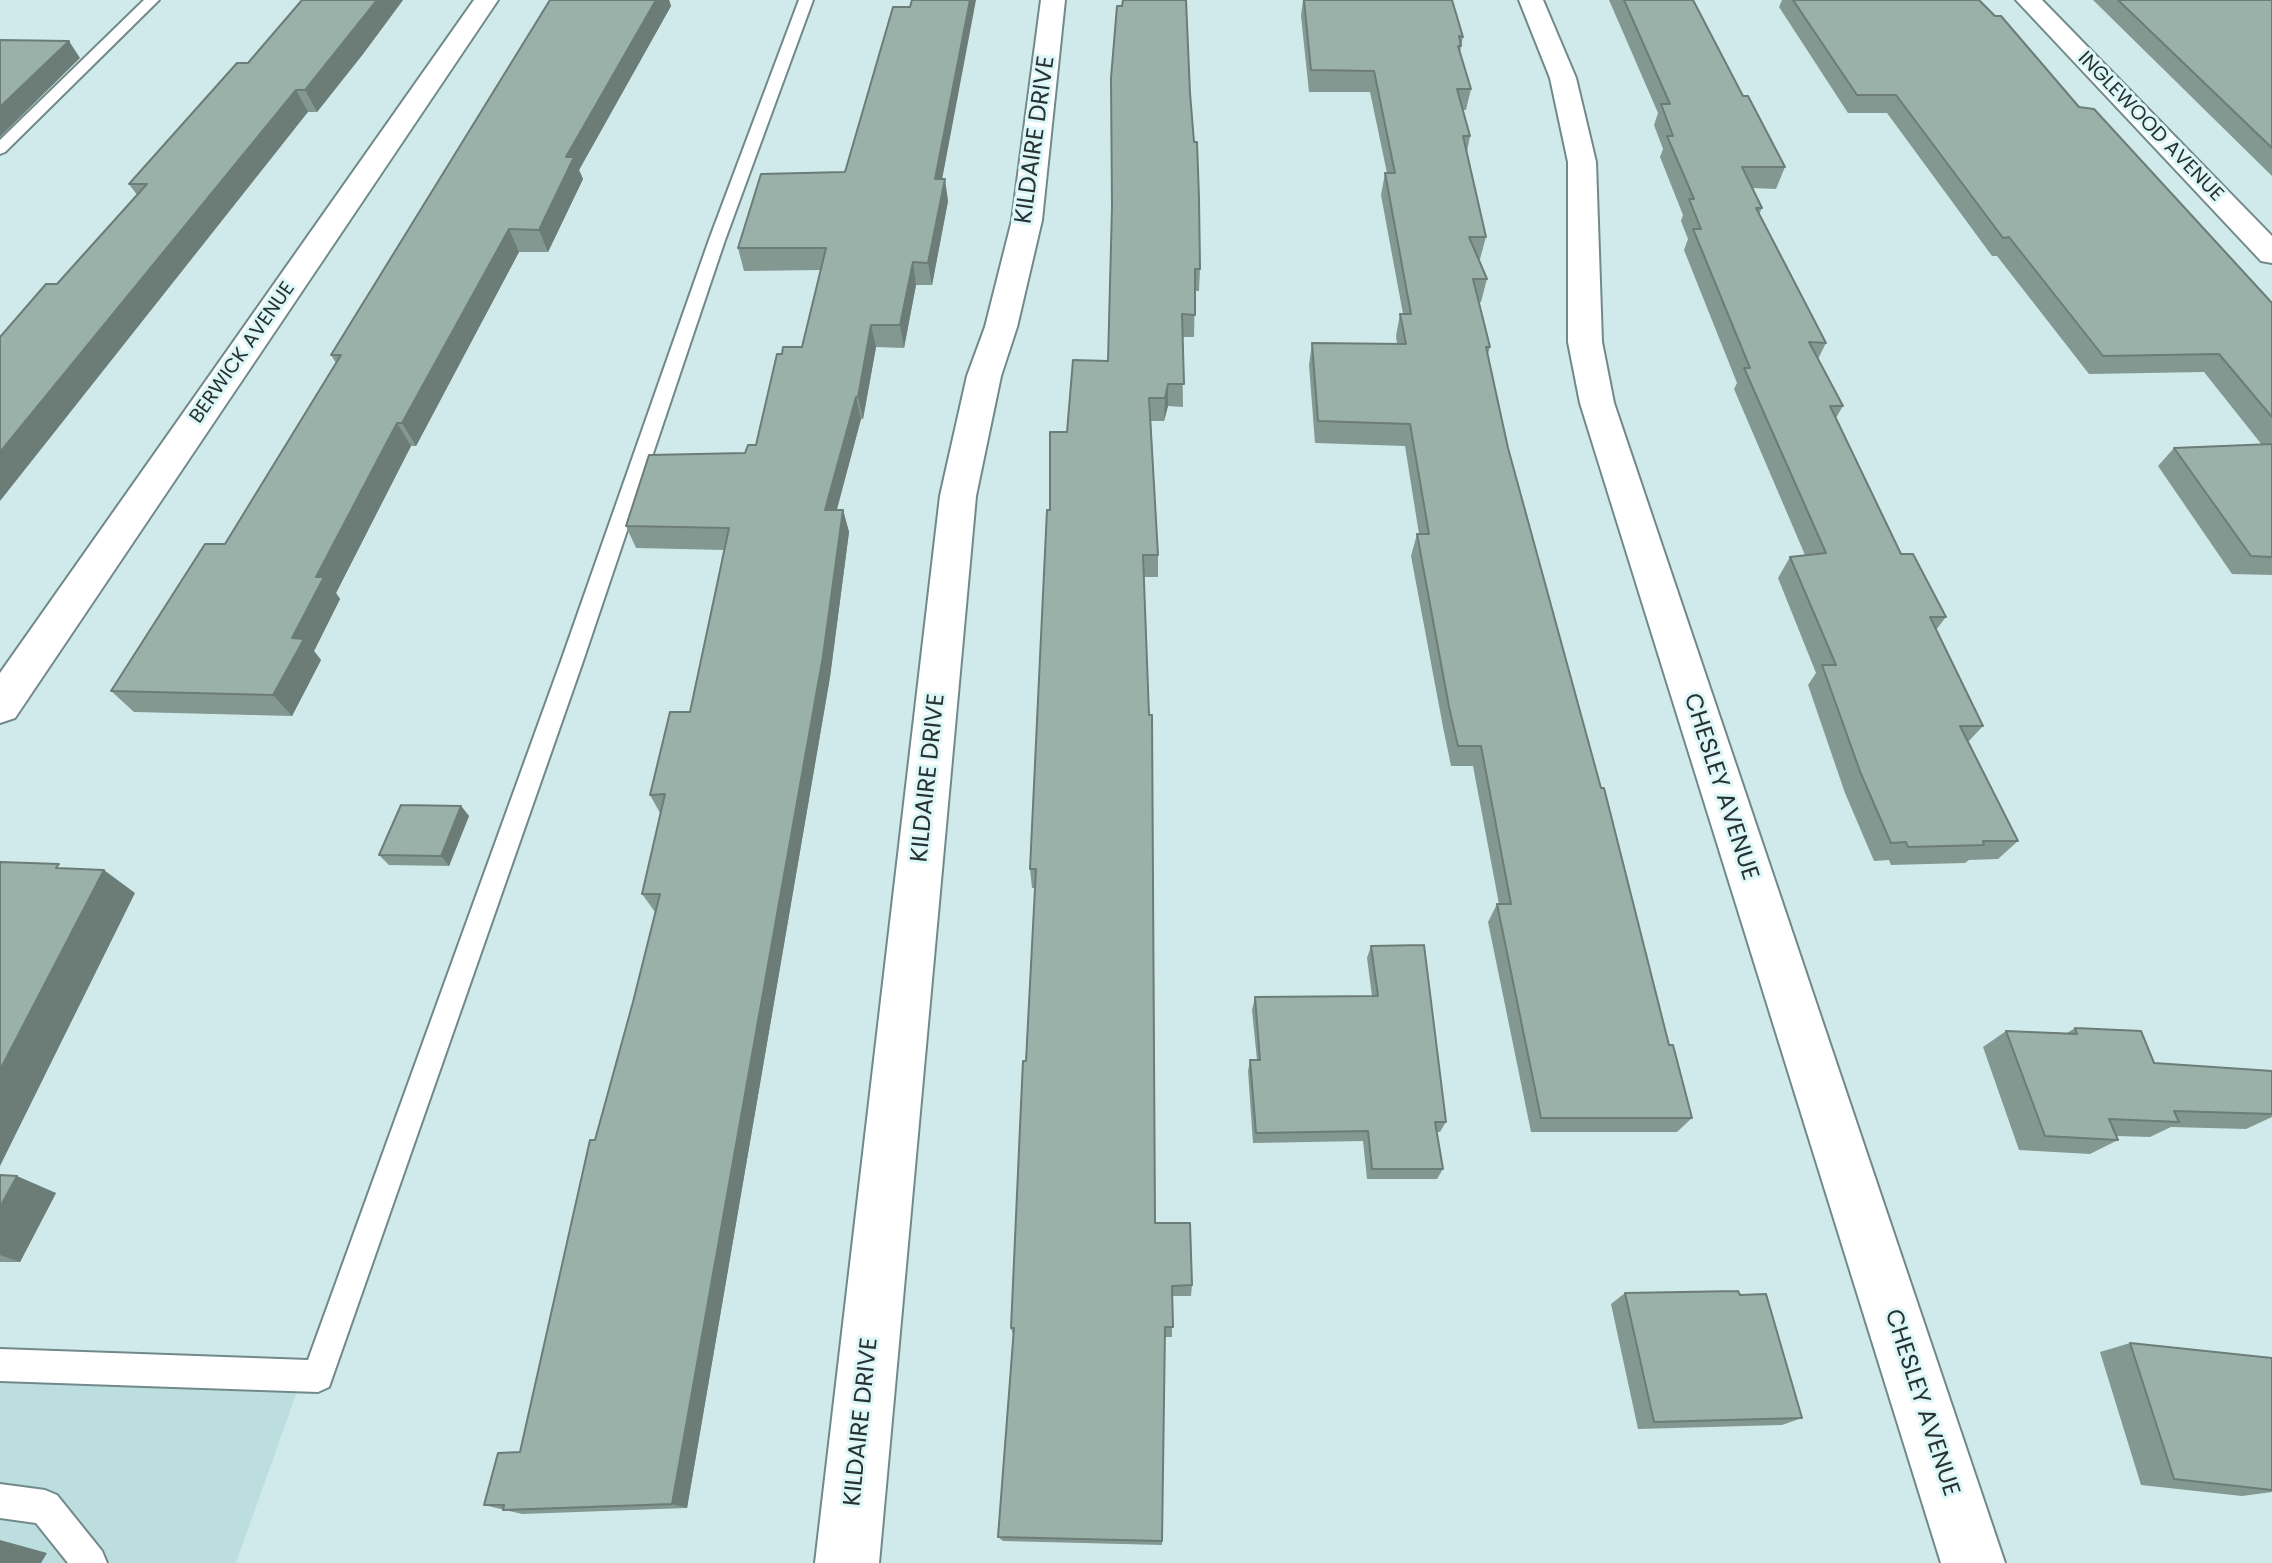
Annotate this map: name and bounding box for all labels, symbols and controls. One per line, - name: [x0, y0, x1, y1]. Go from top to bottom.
- street label: INGLEWOOD AVENUE: [2072, 47, 2228, 207]
- street label: KILDAIRE DRIVE: [1010, 54, 1062, 226]
- street label: BERWICK AVENUE: [185, 278, 301, 428]
- street label: CHESLEY AVENUE: [1676, 690, 1764, 884]
- street label: KILDAIRE DRIVE: [906, 692, 952, 864]
- street label: CHESLEY AVENUE: [1877, 1306, 1965, 1500]
- street label: KILDAIRE DRIVE: [839, 1336, 885, 1508]

